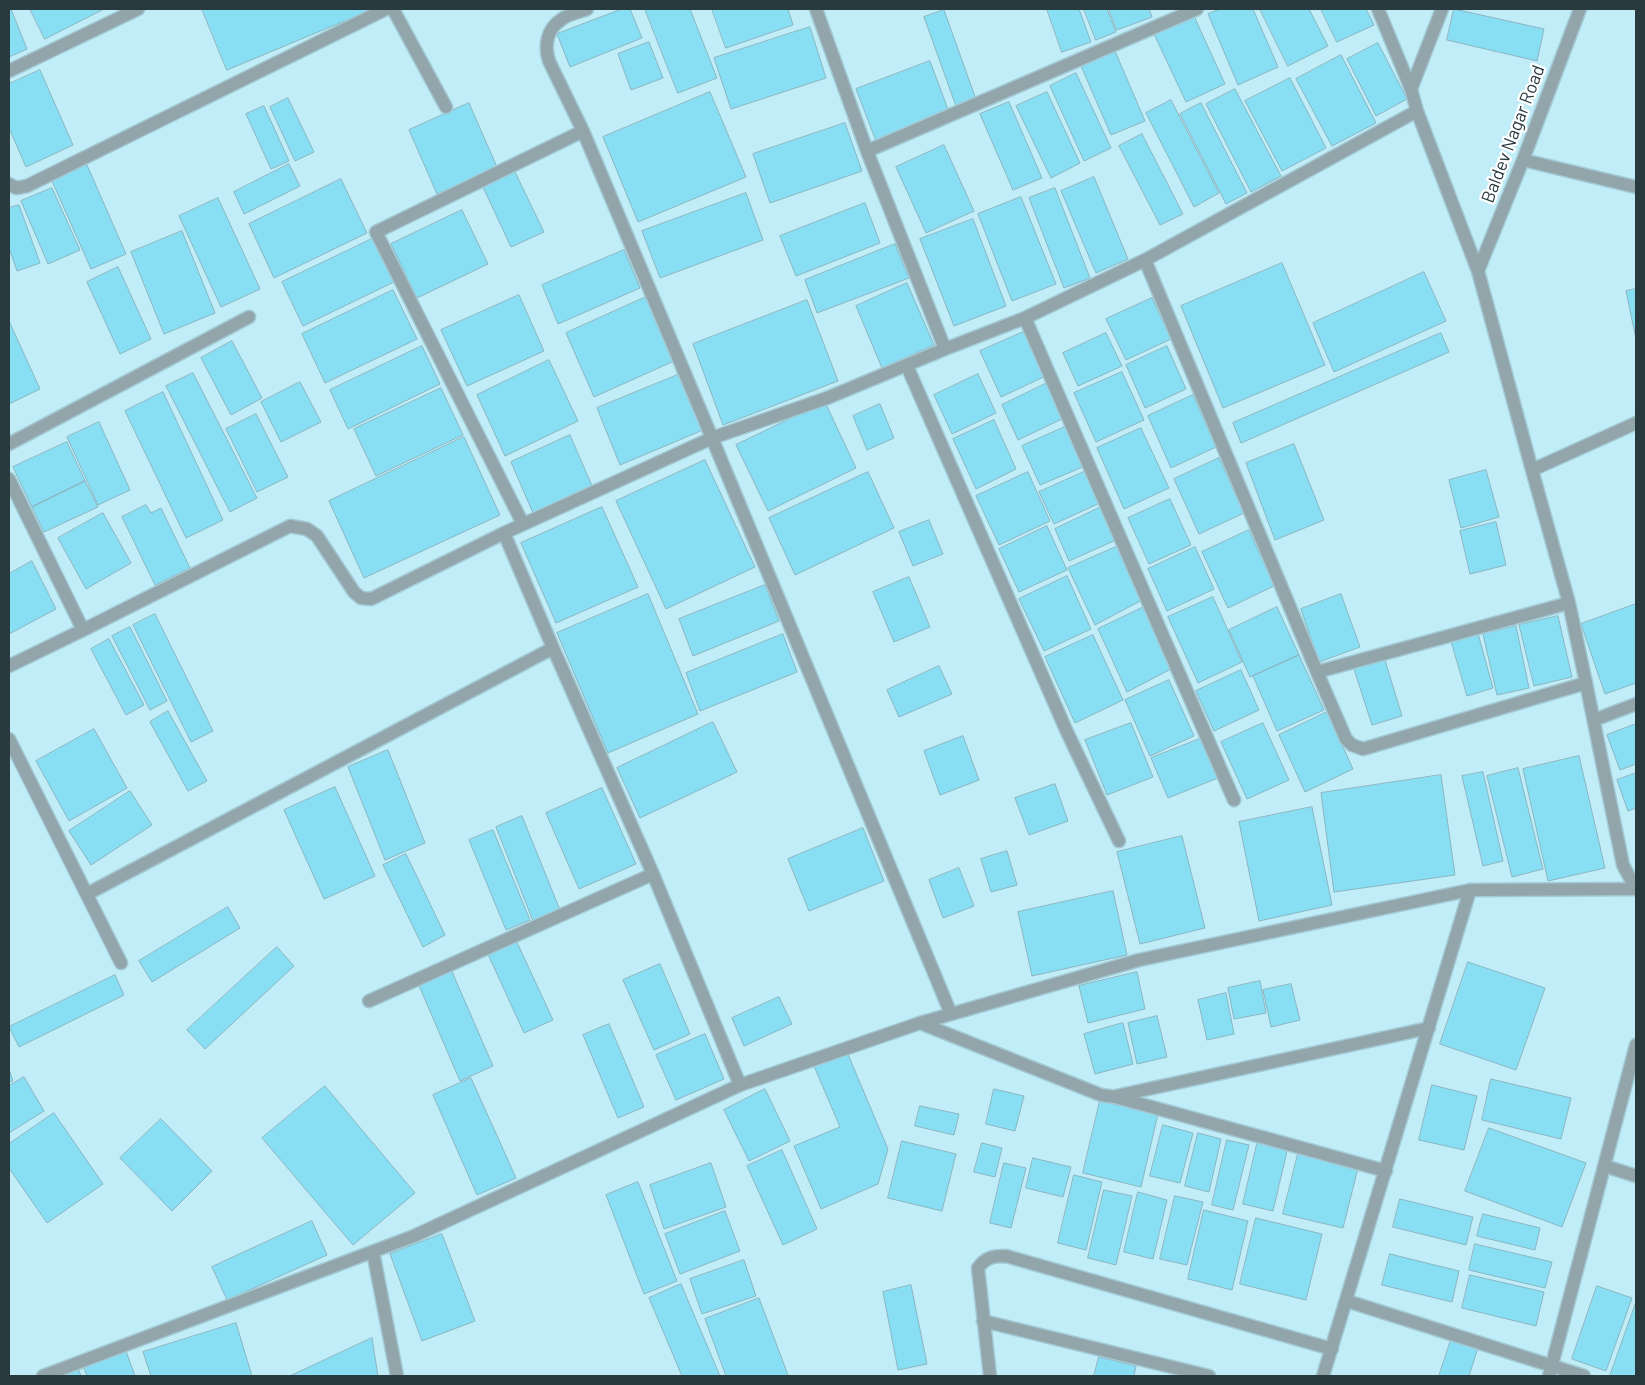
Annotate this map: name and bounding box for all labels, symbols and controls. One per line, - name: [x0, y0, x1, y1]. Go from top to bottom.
- street label: Baldev Nagar Road: [1477, 62, 1549, 206]

